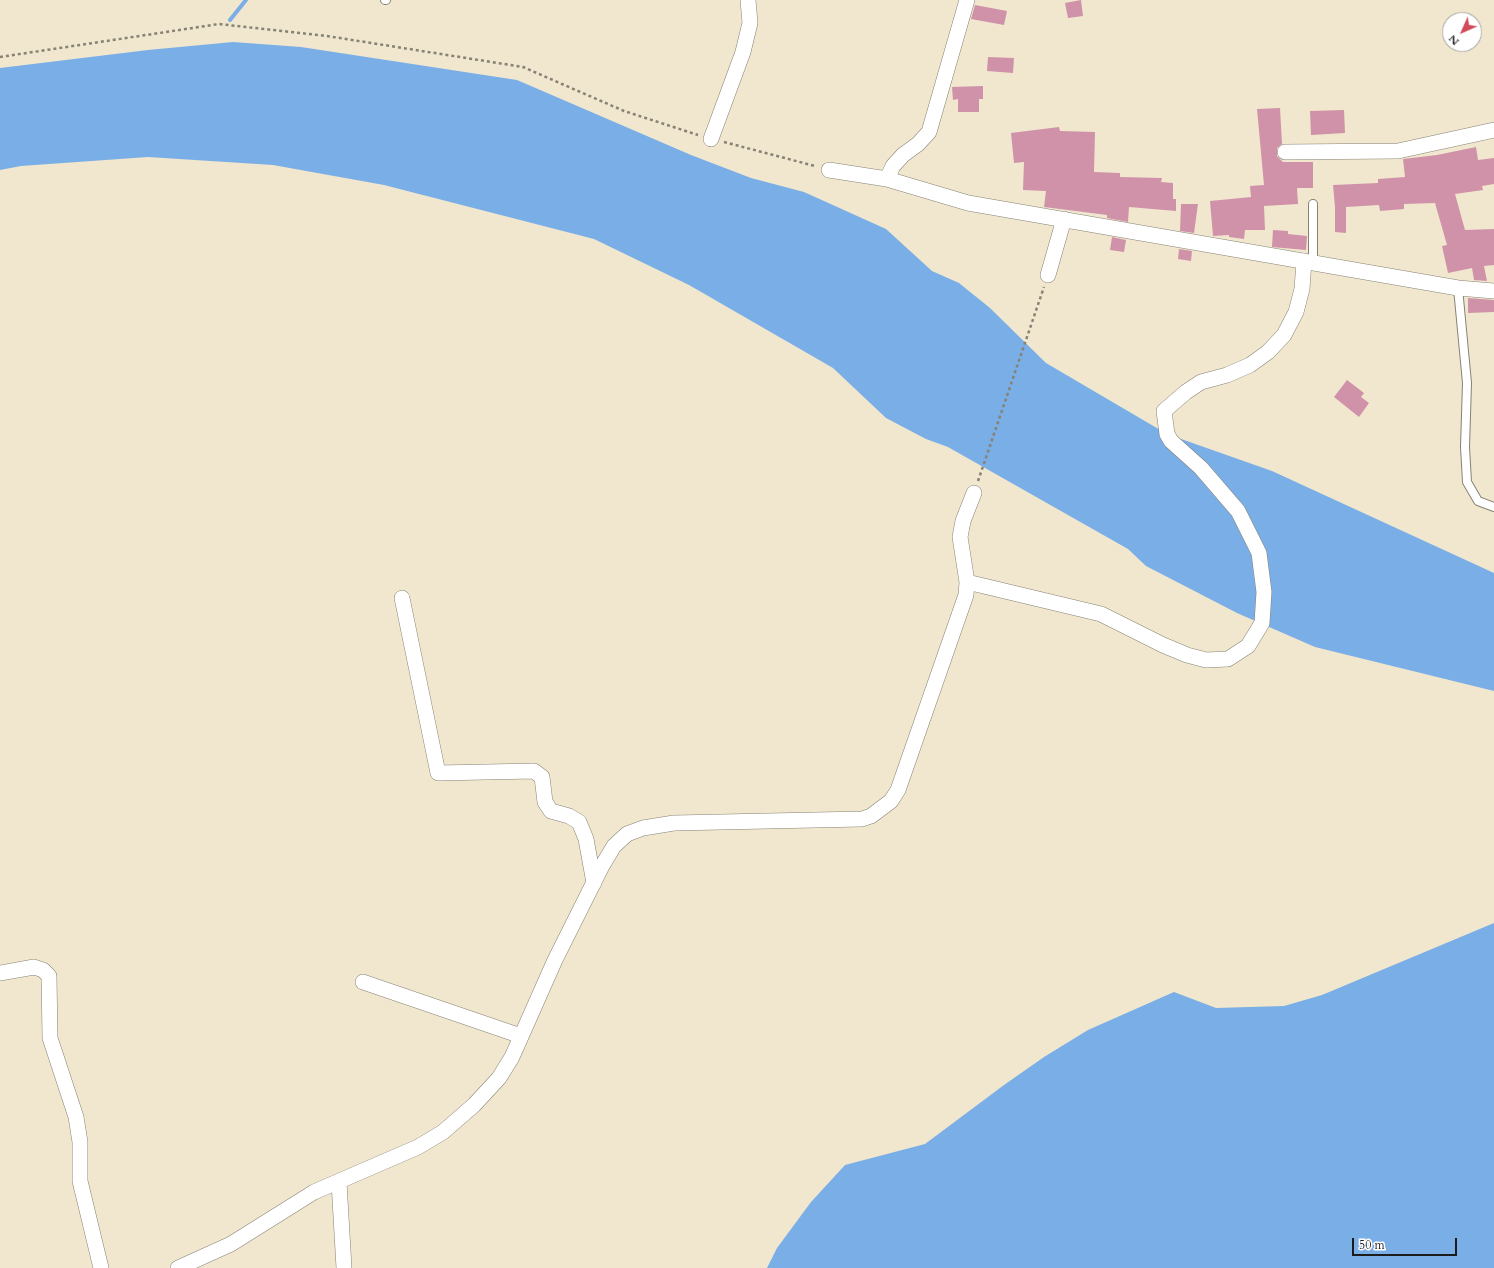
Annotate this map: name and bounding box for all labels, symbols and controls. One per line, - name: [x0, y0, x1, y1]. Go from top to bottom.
- north arrow: [1442, 12, 1482, 52]
- text: N: [1445, 31, 1463, 49]
- scale bar: [1354, 1230, 1459, 1256]
- text: 50 m: [1359, 1237, 1385, 1253]

